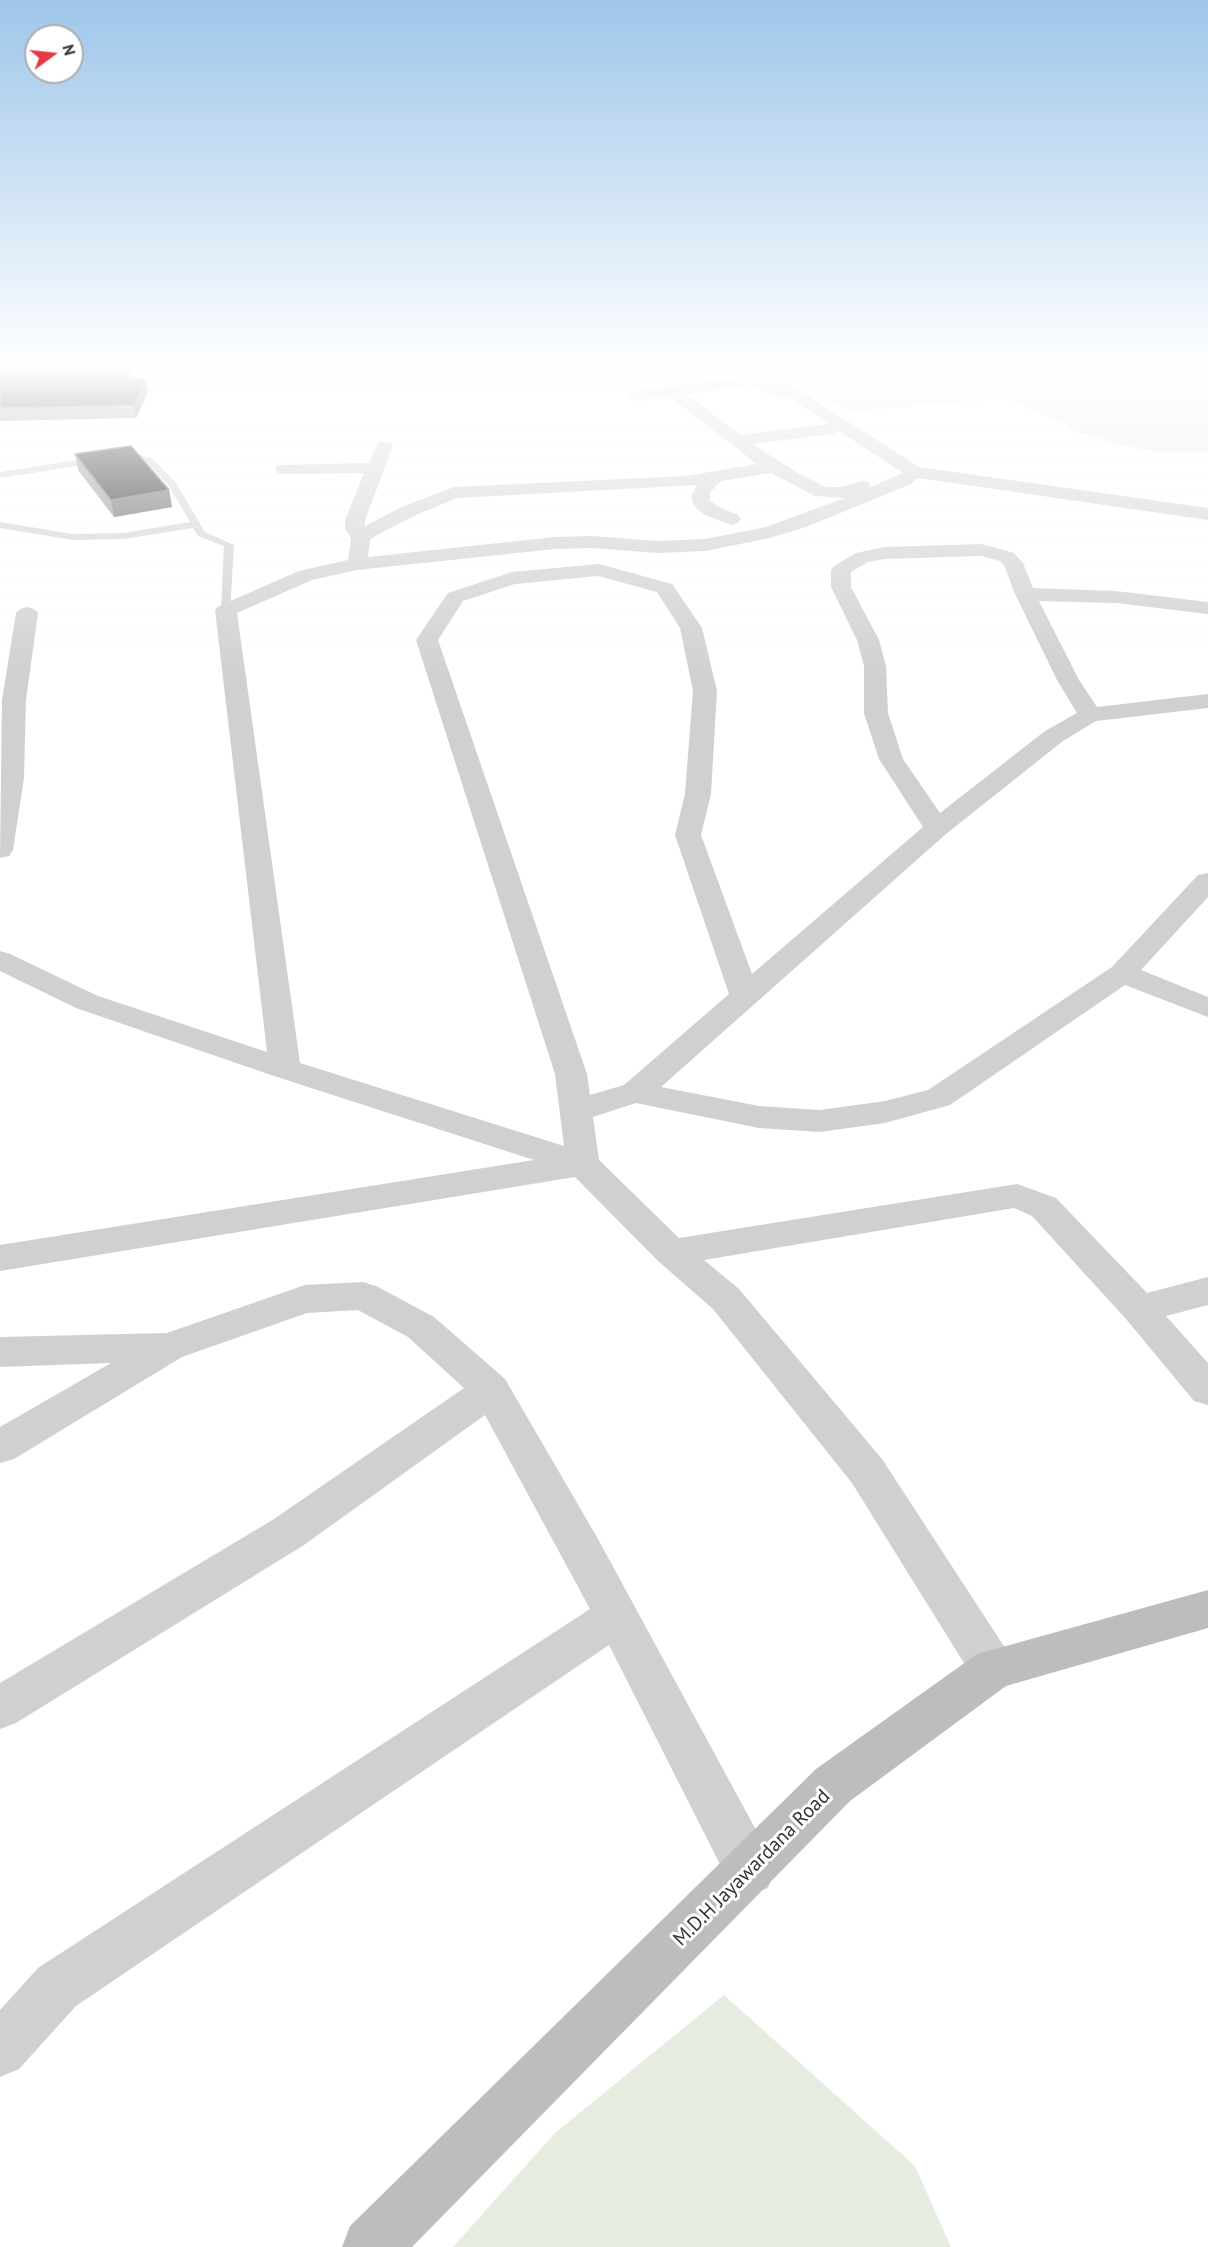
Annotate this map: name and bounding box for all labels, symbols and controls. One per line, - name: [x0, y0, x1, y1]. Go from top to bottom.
- north arrow: [24, 24, 84, 84]
- text: N: [58, 42, 80, 58]
- street label: M.D.H Jayawardana Road: [669, 1785, 835, 1951]

